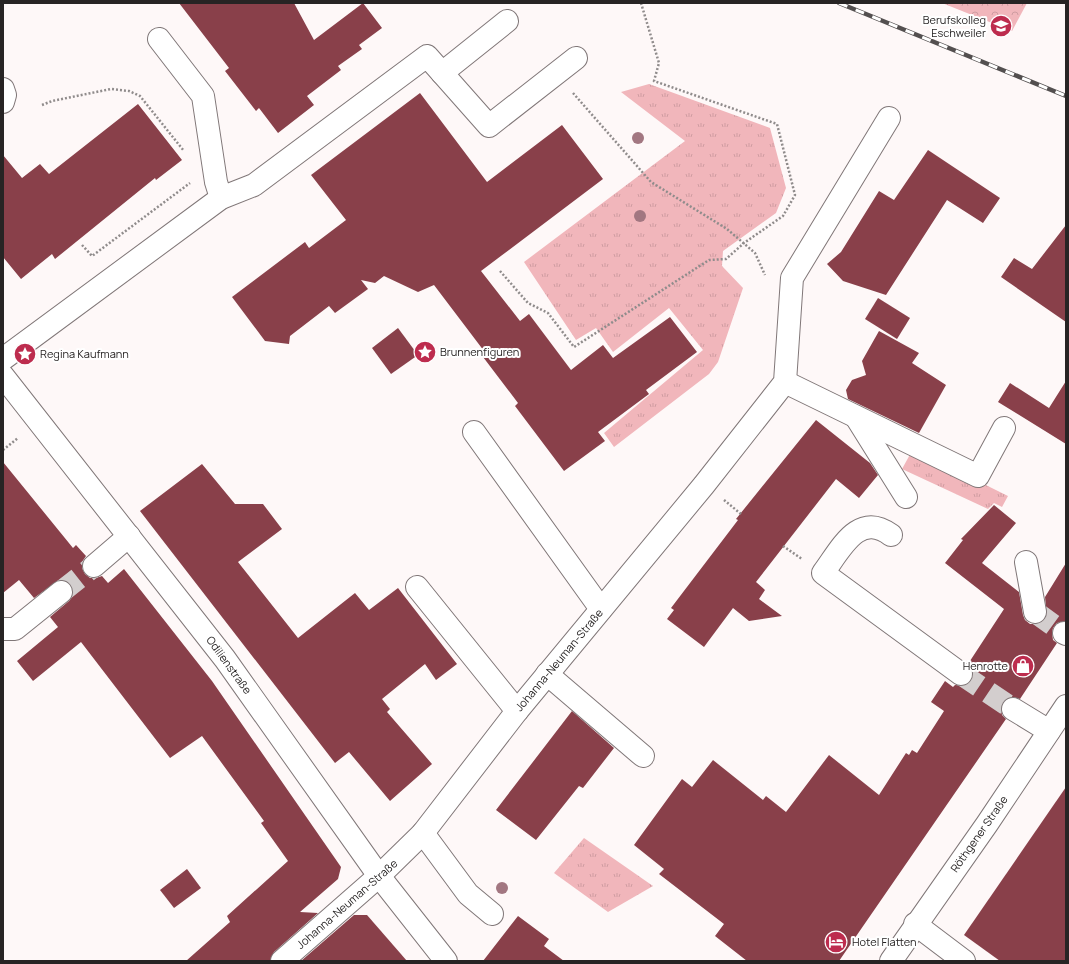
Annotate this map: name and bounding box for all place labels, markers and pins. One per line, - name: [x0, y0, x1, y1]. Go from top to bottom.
- place label: Berufskolleg Eschweiler: [923, 12, 986, 40]
- school or university icon: Berufskolleg Eschweiler: [988, 13, 1014, 39]
- place icon: Brunnenfiguren: [412, 339, 438, 365]
- place icon: Regina Kaufmann: [12, 341, 38, 367]
- place label: Brunnenfiguren: [440, 344, 519, 359]
- place label: Regina Kaufmann: [40, 346, 129, 361]
- shop icon: Henrotte: [1010, 653, 1036, 679]
- place label: Henrotte: [963, 658, 1009, 673]
- hotel icon: Hotel Flatten: [823, 929, 849, 955]
- place label: Hotel Flatten: [852, 934, 917, 949]

